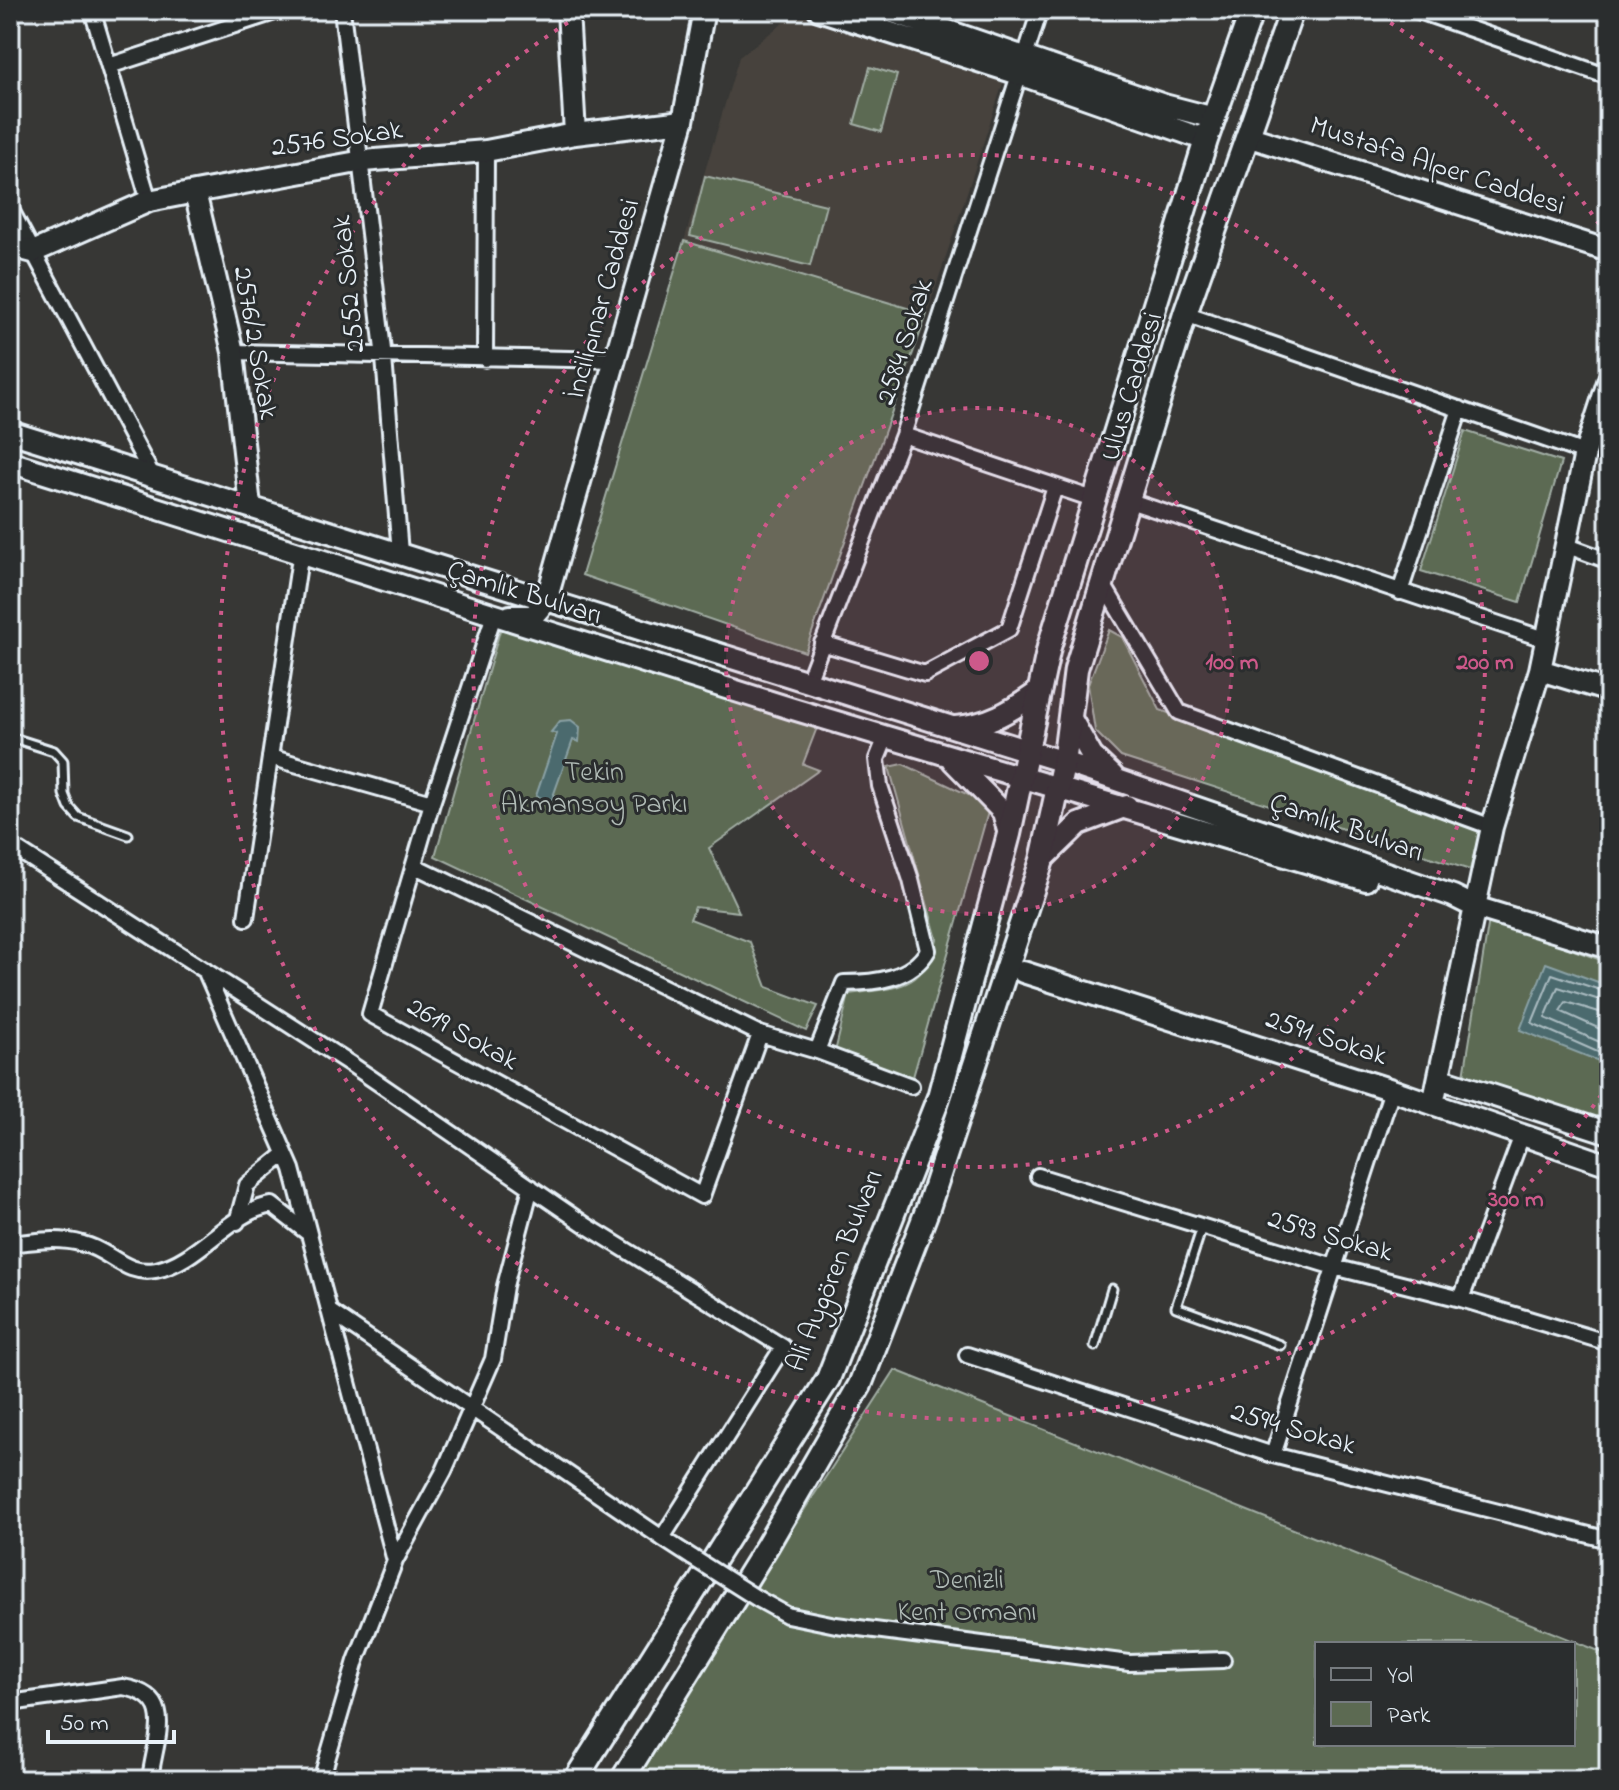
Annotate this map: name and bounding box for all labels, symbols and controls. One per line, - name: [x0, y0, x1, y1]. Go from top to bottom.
- street label: Mustafa Alper Caddesi: [1304, 106, 1570, 228]
- street label: 2576 Sokak: [269, 110, 406, 169]
- street label: İncilipınar Caddesi: [556, 194, 652, 404]
- street label: 2552 Sokak: [322, 212, 378, 355]
- street label: 2576/2 Sokak: [220, 263, 288, 423]
- street label: 2584 Sokak: [866, 273, 946, 410]
- street label: Ulus Caddesi: [1091, 308, 1175, 466]
- street label: Çamlık Bulvarı: [441, 551, 607, 637]
- text: 100 m: [1206, 646, 1259, 681]
- text: 200 m: [1455, 646, 1514, 681]
- centre of rings: [965, 647, 993, 675]
- park label: Tekin Akmansoy Parkı: [500, 753, 688, 826]
- street label: Çamlık Bulvarı: [1264, 784, 1428, 874]
- street label: 2619 Sokak: [399, 988, 526, 1083]
- street label: 2591 Sokak: [1260, 1000, 1393, 1078]
- street label: Ali Aygören Bulvarı: [777, 1164, 895, 1378]
- text: 300 m: [1487, 1183, 1544, 1218]
- street label: 2593 Sokak: [1263, 1200, 1398, 1275]
- street label: 2594 Sokak: [1226, 1393, 1361, 1468]
- park label: Denizli Kent Ormanı: [897, 1561, 1037, 1634]
- legend: [1315, 1642, 1575, 1746]
- text: Yol: [1387, 1659, 1413, 1694]
- scale bar: [48, 1694, 174, 1744]
- text: Park: [1387, 1699, 1431, 1734]
- text: 50 m: [60, 1707, 109, 1742]

